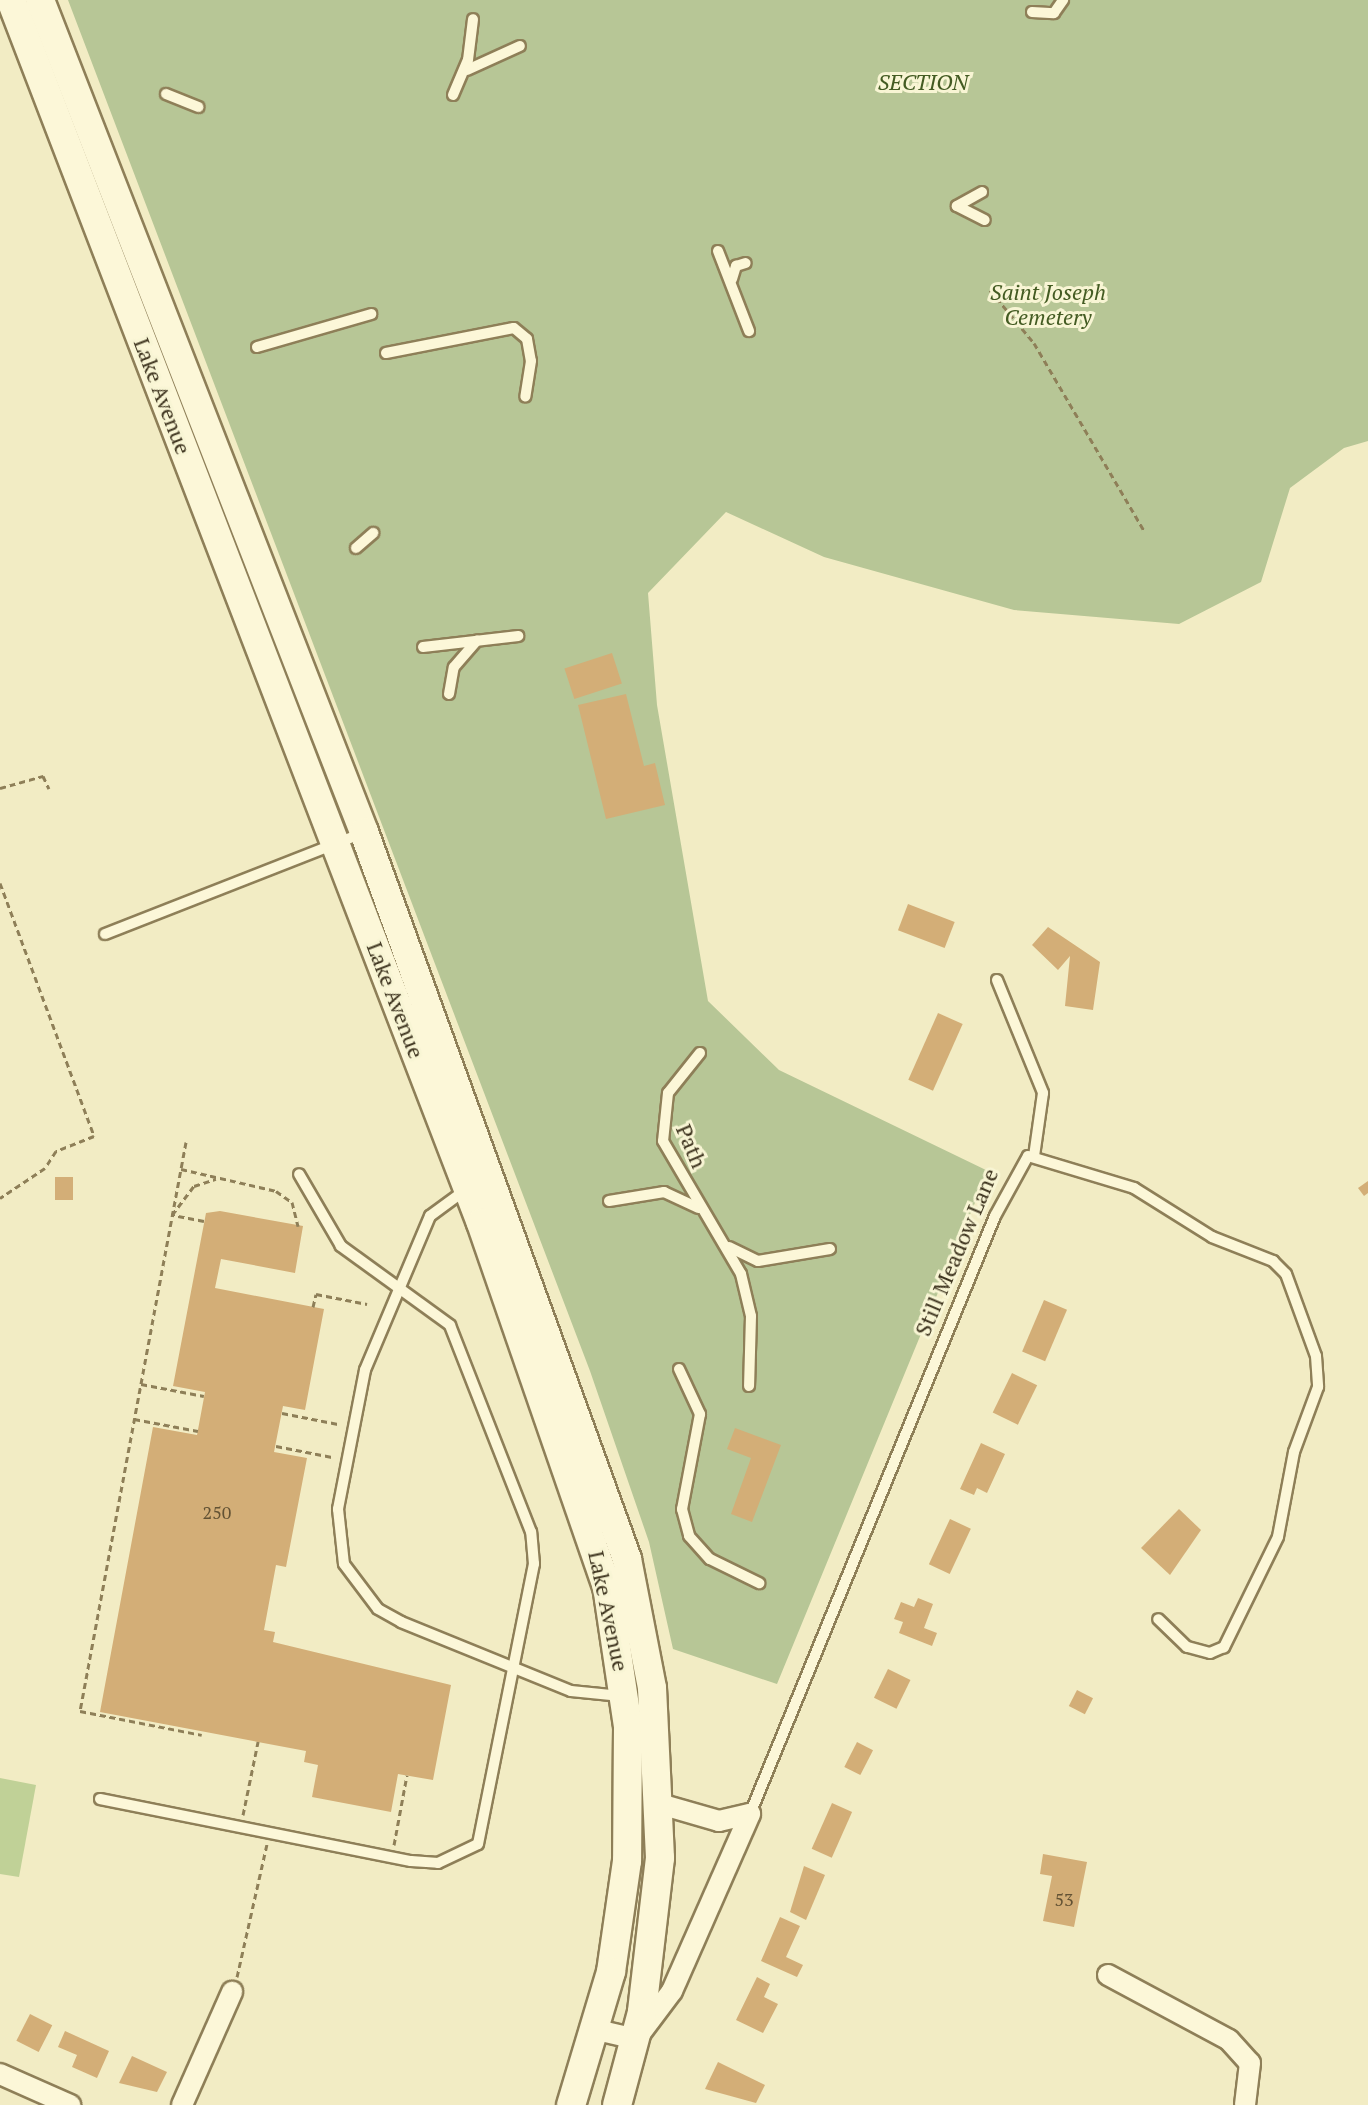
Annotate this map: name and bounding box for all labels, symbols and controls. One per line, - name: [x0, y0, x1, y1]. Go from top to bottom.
- park label: SECTION: [878, 69, 968, 95]
- park label: Saint Joseph Cemetery: [990, 278, 1106, 330]
- street label: Lake Avenue: [129, 334, 197, 458]
- street label: Lake Avenue: [362, 938, 430, 1062]
- street label: Path: [671, 1120, 713, 1172]
- street label: Still Meadow Lane: [909, 1164, 1003, 1340]
- house number: 250: [203, 1501, 231, 1523]
- street label: Lake Avenue: [583, 1548, 635, 1674]
- house number: 53: [1054, 1888, 1074, 1910]

